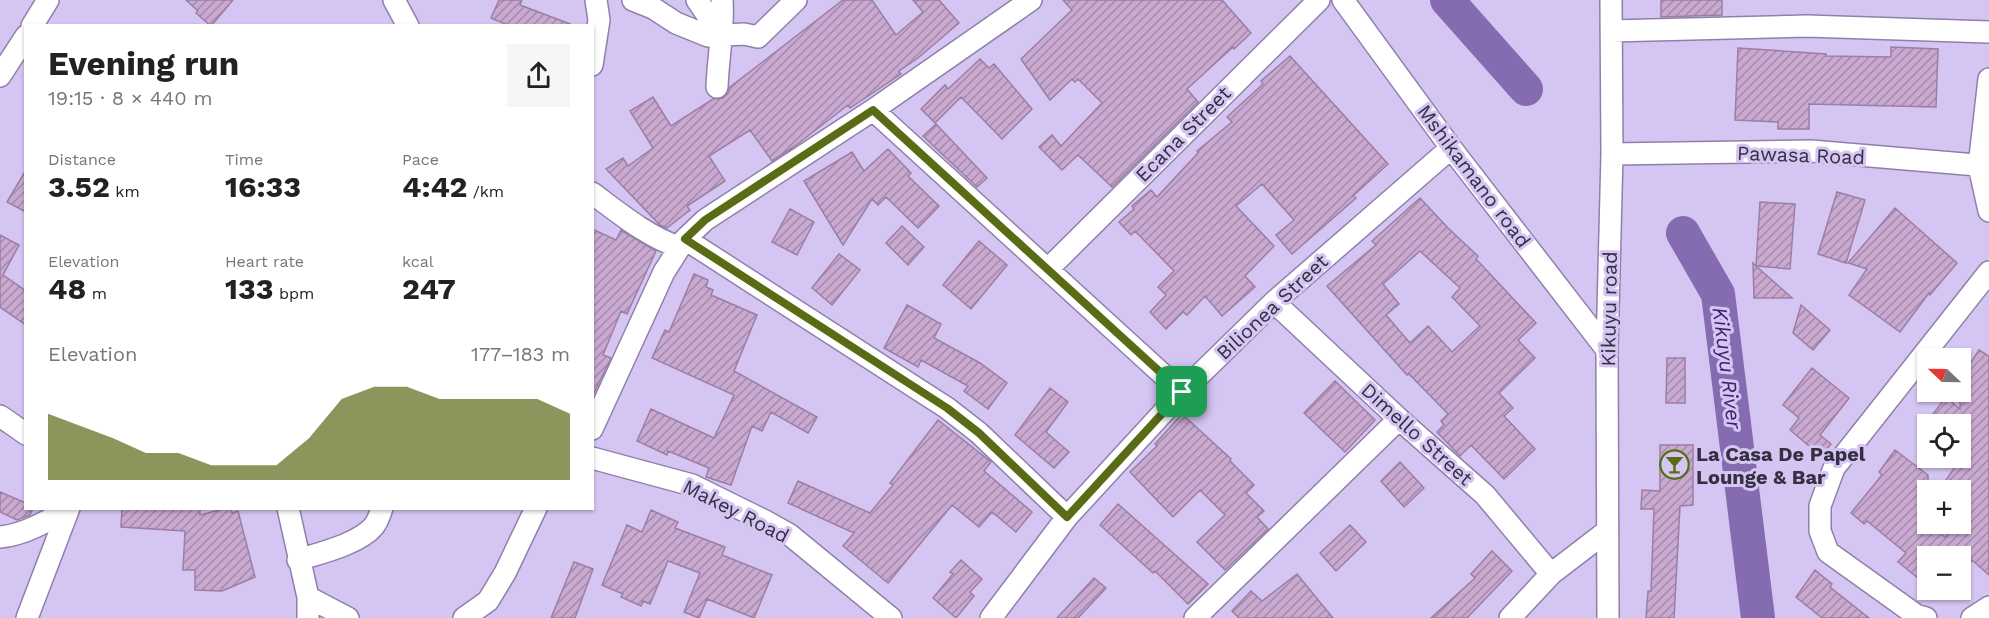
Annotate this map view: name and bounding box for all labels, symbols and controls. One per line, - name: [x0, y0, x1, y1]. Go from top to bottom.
- text: Evening run: [48, 44, 239, 83]
- button: share: [507, 44, 570, 107]
- street label: Ecana Street: [1130, 81, 1236, 187]
- text: 19:15 · 8 × 440 m: [48, 86, 212, 110]
- street label: Mshikamano road: [1412, 100, 1536, 252]
- street label: Pawasa Road: [1737, 141, 1865, 169]
- text: Distance: [48, 150, 116, 169]
- text: Time: [225, 150, 263, 169]
- text: Pace: [402, 150, 439, 169]
- text: 3.52: [48, 169, 110, 204]
- text: 16:33: [225, 169, 301, 204]
- text: 4:42: [402, 169, 467, 204]
- text: km: [110, 182, 140, 201]
- text: /km: [467, 182, 504, 201]
- street label: Bilionea Street: [1211, 249, 1333, 365]
- street label: Kikuyu road: [1596, 251, 1622, 367]
- text: Elevation: [48, 252, 119, 271]
- text: Heart rate: [225, 252, 304, 271]
- text: kcal: [402, 252, 434, 271]
- text: 48: [48, 271, 86, 306]
- text: 133: [225, 271, 274, 306]
- text: 247: [402, 271, 456, 306]
- text: m: [86, 284, 107, 303]
- text: bpm: [274, 284, 314, 303]
- water label: Kikuyu River: [1708, 306, 1747, 431]
- text: Elevation: [48, 342, 137, 366]
- text: 177–183 m: [471, 342, 570, 366]
- north arrow: [1917, 348, 1971, 402]
- map controls: [1917, 348, 1971, 600]
- pin: [1156, 366, 1207, 417]
- icon: arrive: [1165, 375, 1198, 408]
- street label: Dimello Street: [1356, 378, 1478, 491]
- button: locate: [1917, 414, 1971, 468]
- place label: La Casa De Papel Lounge & Bar: [1696, 442, 1866, 489]
- bar icon: La Casa De Papel Lounge & Bar: [1659, 449, 1691, 481]
- street label: Makey Road: [679, 474, 793, 548]
- button: +: [1917, 480, 1971, 534]
- button: −: [1917, 546, 1971, 600]

